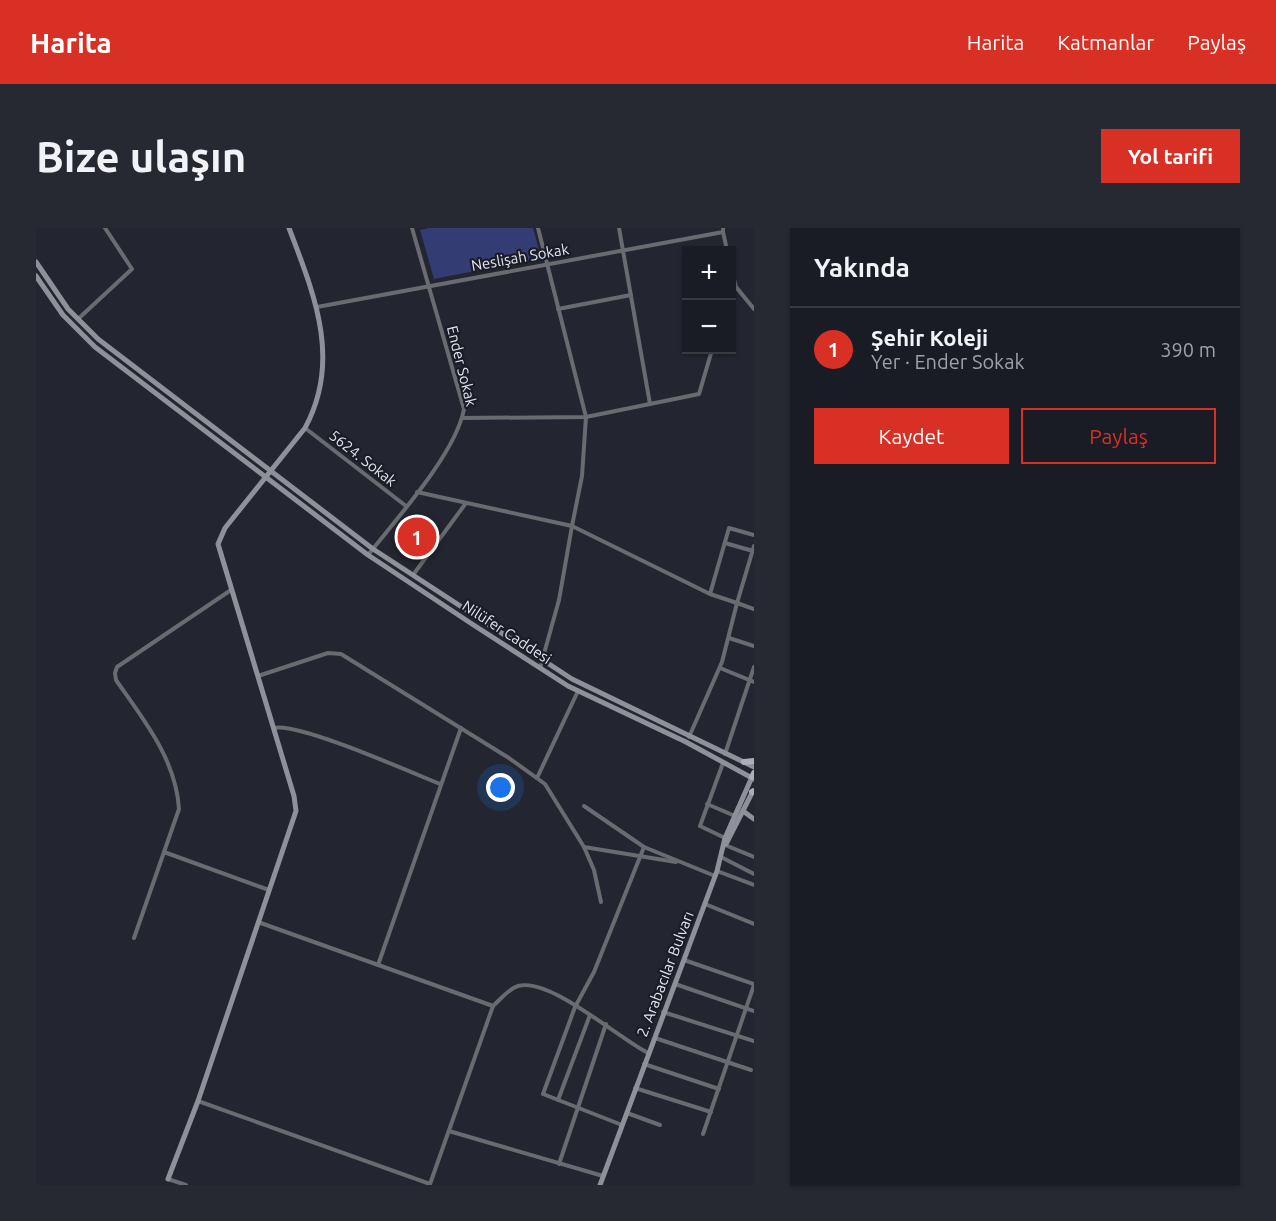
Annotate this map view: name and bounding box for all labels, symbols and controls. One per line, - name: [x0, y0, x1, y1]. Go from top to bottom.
- text: Harita: [30, 27, 112, 58]
- text: Harita: [967, 30, 1024, 54]
- text: Katmanlar: [1057, 30, 1154, 54]
- text: Paylaş: [1187, 30, 1246, 54]
- button: Yol tarifi: [1101, 129, 1240, 183]
- text: Bize ulaşın: [36, 133, 246, 180]
- street label: Neslişah Sokak: [470, 240, 571, 274]
- map controls: [682, 246, 736, 354]
- button: +: [682, 246, 736, 300]
- text: Yakında: [814, 253, 910, 282]
- button: −: [682, 300, 736, 354]
- street label: Ender Sokak: [444, 324, 480, 409]
- text: Şehir Koleji: [871, 325, 988, 350]
- text: 1: [828, 338, 839, 361]
- text: 390 m: [1160, 338, 1216, 361]
- text: Yer · Ender Sokak: [871, 350, 1025, 373]
- button: Kaydet: [814, 408, 1009, 464]
- button: Paylaş: [1021, 408, 1216, 464]
- street label: 5624. Sokak: [326, 427, 400, 490]
- pin: 1: [398, 514, 436, 560]
- street label: Nilüfer Caddesi: [459, 597, 555, 667]
- your location: [486, 773, 515, 802]
- street label: 2. Arabacılar Bulvarı: [633, 909, 697, 1039]

